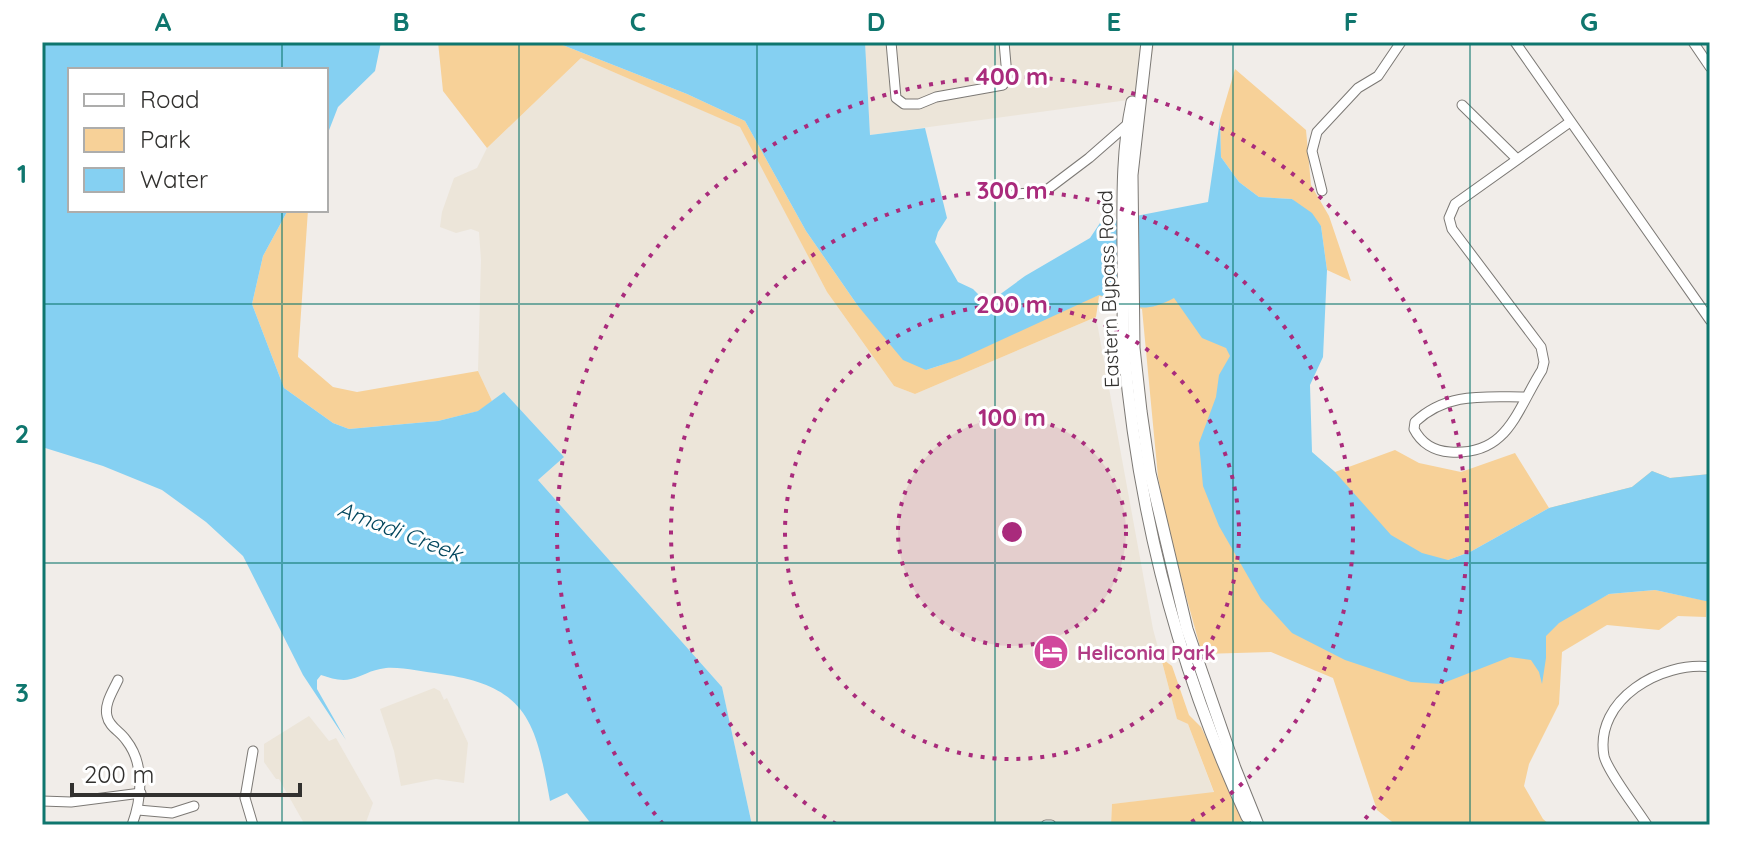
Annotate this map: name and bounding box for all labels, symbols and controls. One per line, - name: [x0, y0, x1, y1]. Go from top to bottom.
- text: A: [155, 5, 172, 38]
- text: B: [392, 5, 410, 38]
- text: C: [630, 5, 646, 38]
- text: D: [867, 5, 885, 38]
- text: E: [1107, 5, 1121, 38]
- text: F: [1344, 5, 1358, 38]
- text: G: [1580, 5, 1598, 38]
- text: 400 m: [976, 61, 1048, 91]
- legend: [68, 68, 328, 212]
- text: Road: [140, 84, 200, 114]
- text: Park: [140, 124, 191, 154]
- text: 1: [17, 157, 27, 190]
- text: Water: [140, 164, 208, 194]
- text: 300 m: [976, 175, 1048, 205]
- street label: Eastern Bypass Road: [1092, 190, 1124, 388]
- text: 200 m: [976, 289, 1048, 319]
- text: 100 m: [978, 402, 1046, 432]
- text: 2: [15, 417, 29, 450]
- water label: Amadi Creek: [334, 495, 468, 568]
- centre of rings: [998, 518, 1026, 546]
- hotel icon: Heliconia Park: [1032, 633, 1070, 671]
- place label: Heliconia Park: [1077, 640, 1216, 665]
- text: 3: [15, 676, 29, 709]
- scale bar: [72, 747, 300, 797]
- text: 200 m: [84, 759, 154, 789]

